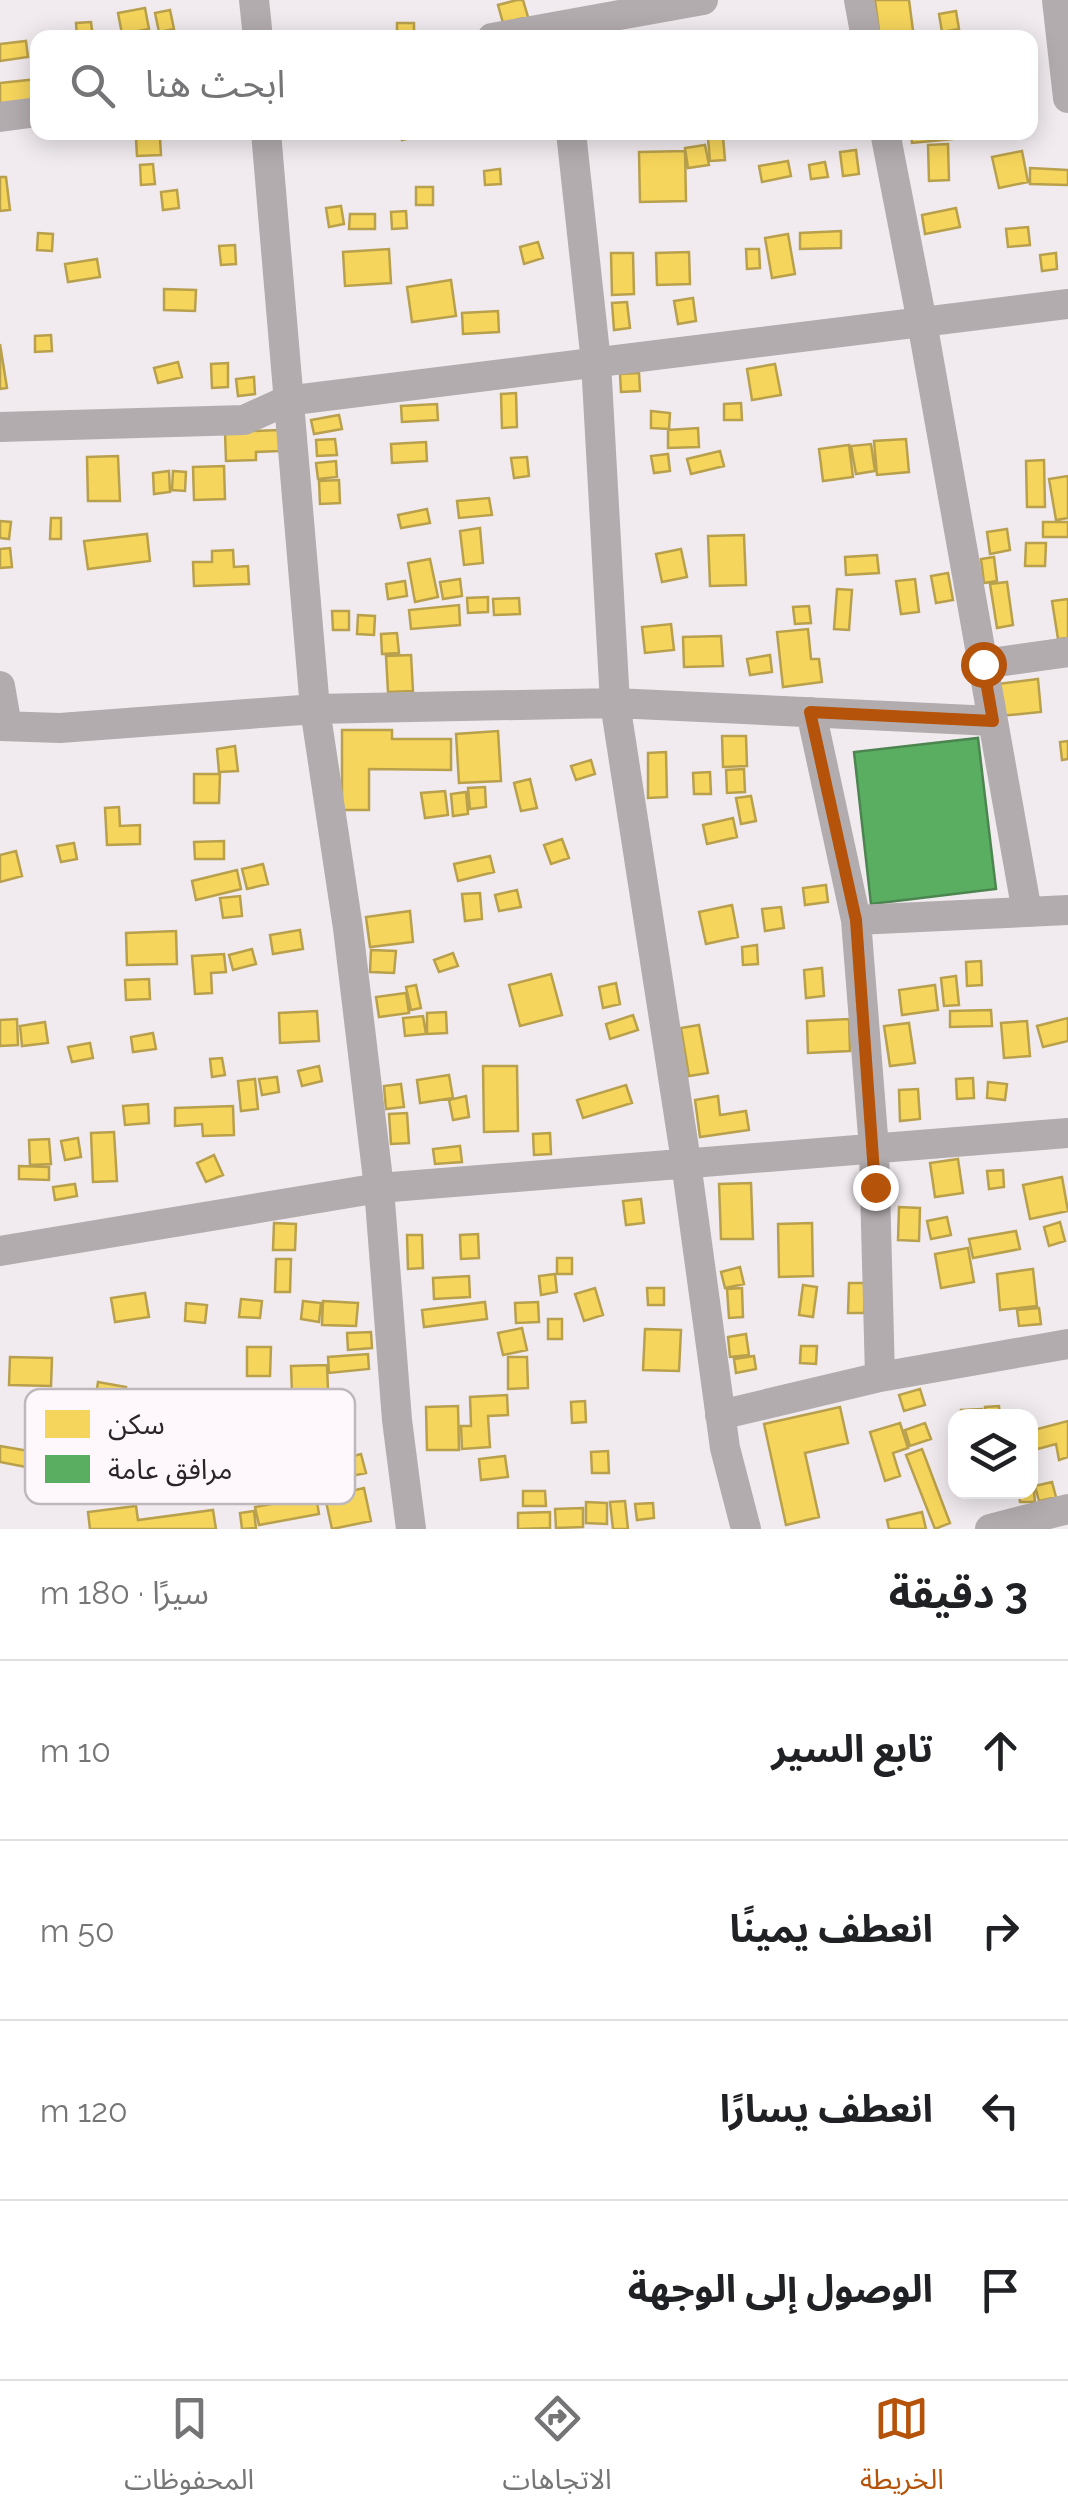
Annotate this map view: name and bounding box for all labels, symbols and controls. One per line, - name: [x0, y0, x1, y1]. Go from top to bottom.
- search box: [30, 30, 1038, 140]
- icon: search: [65, 58, 120, 113]
- text: ابحث هنا: [145, 61, 286, 106]
- route start: [961, 642, 1007, 688]
- route end: [853, 1165, 899, 1211]
- legend: [25, 1389, 355, 1504]
- text: سكن: [108, 1408, 165, 1441]
- map controls: [948, 1409, 1038, 1499]
- button: layers: [948, 1409, 1038, 1499]
- text: مرافق عامة: [108, 1453, 233, 1487]
- text: 3 دقيقة: [889, 1569, 1028, 1618]
- text: سيرًا · 180 m: [40, 1574, 209, 1611]
- icon: ahead: [973, 1723, 1028, 1778]
- text: تابع السير: [771, 1726, 933, 1771]
- text: 10 m: [40, 1732, 111, 1769]
- icon: right: [973, 1903, 1028, 1958]
- text: انعطف يمينًا: [730, 1906, 933, 1951]
- text: 50 m: [40, 1912, 115, 1949]
- icon: left: [973, 2083, 1028, 2138]
- text: انعطف يسارًا: [720, 2086, 933, 2131]
- text: 120 m: [40, 2092, 128, 2129]
- icon: arrive: [973, 2263, 1028, 2318]
- text: الوصول إلى الوجهة: [628, 2266, 933, 2311]
- tab: المحفوظات: [124, 2391, 254, 2510]
- tab: الاتجاهات: [502, 2391, 612, 2510]
- tab: الخريطة: [860, 2391, 944, 2510]

